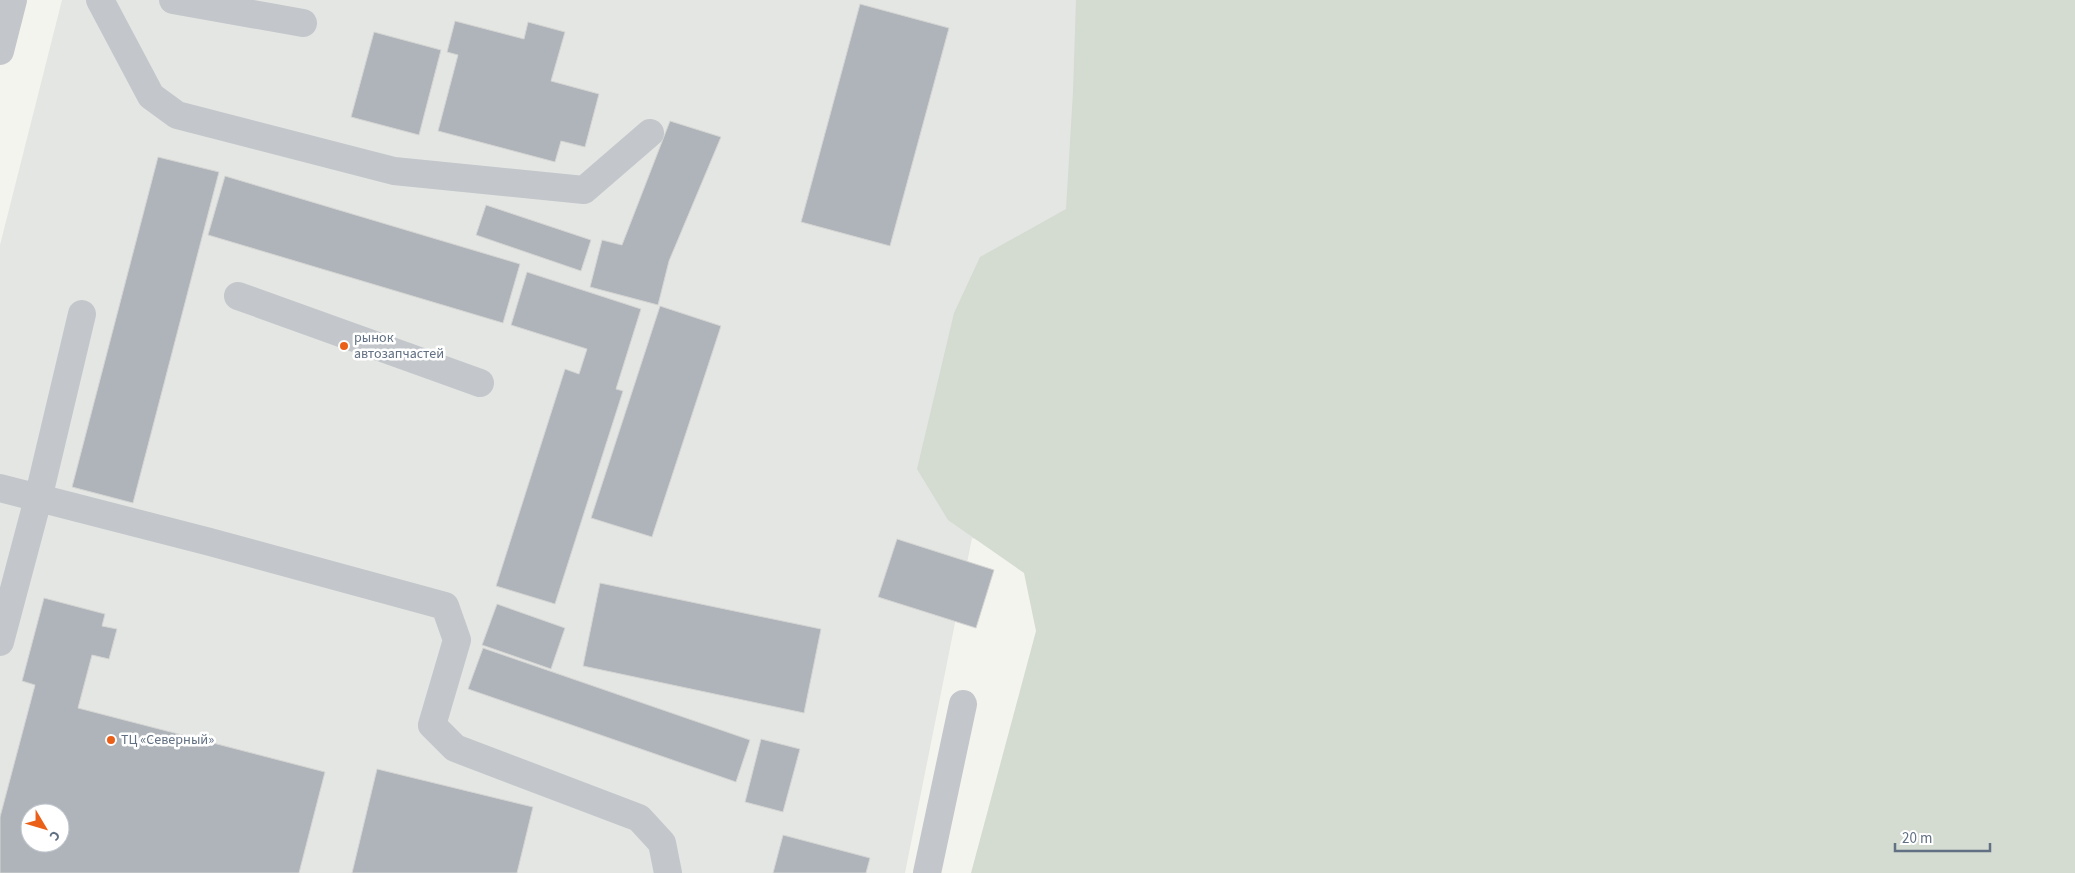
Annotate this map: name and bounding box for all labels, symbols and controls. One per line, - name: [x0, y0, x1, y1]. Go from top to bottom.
- place label: рынок автозапчастей: [354, 328, 444, 364]
- marker: рынок автозапчастей: [338, 340, 350, 352]
- place label: ТЦ «Северный»: [121, 730, 214, 750]
- marker: ТЦ «Северный»: [105, 734, 117, 746]
- north arrow: [20, 803, 70, 853]
- scale bar: [1895, 820, 1990, 852]
- text: С: [44, 826, 65, 845]
- text: 20 m: [1902, 828, 1932, 849]

